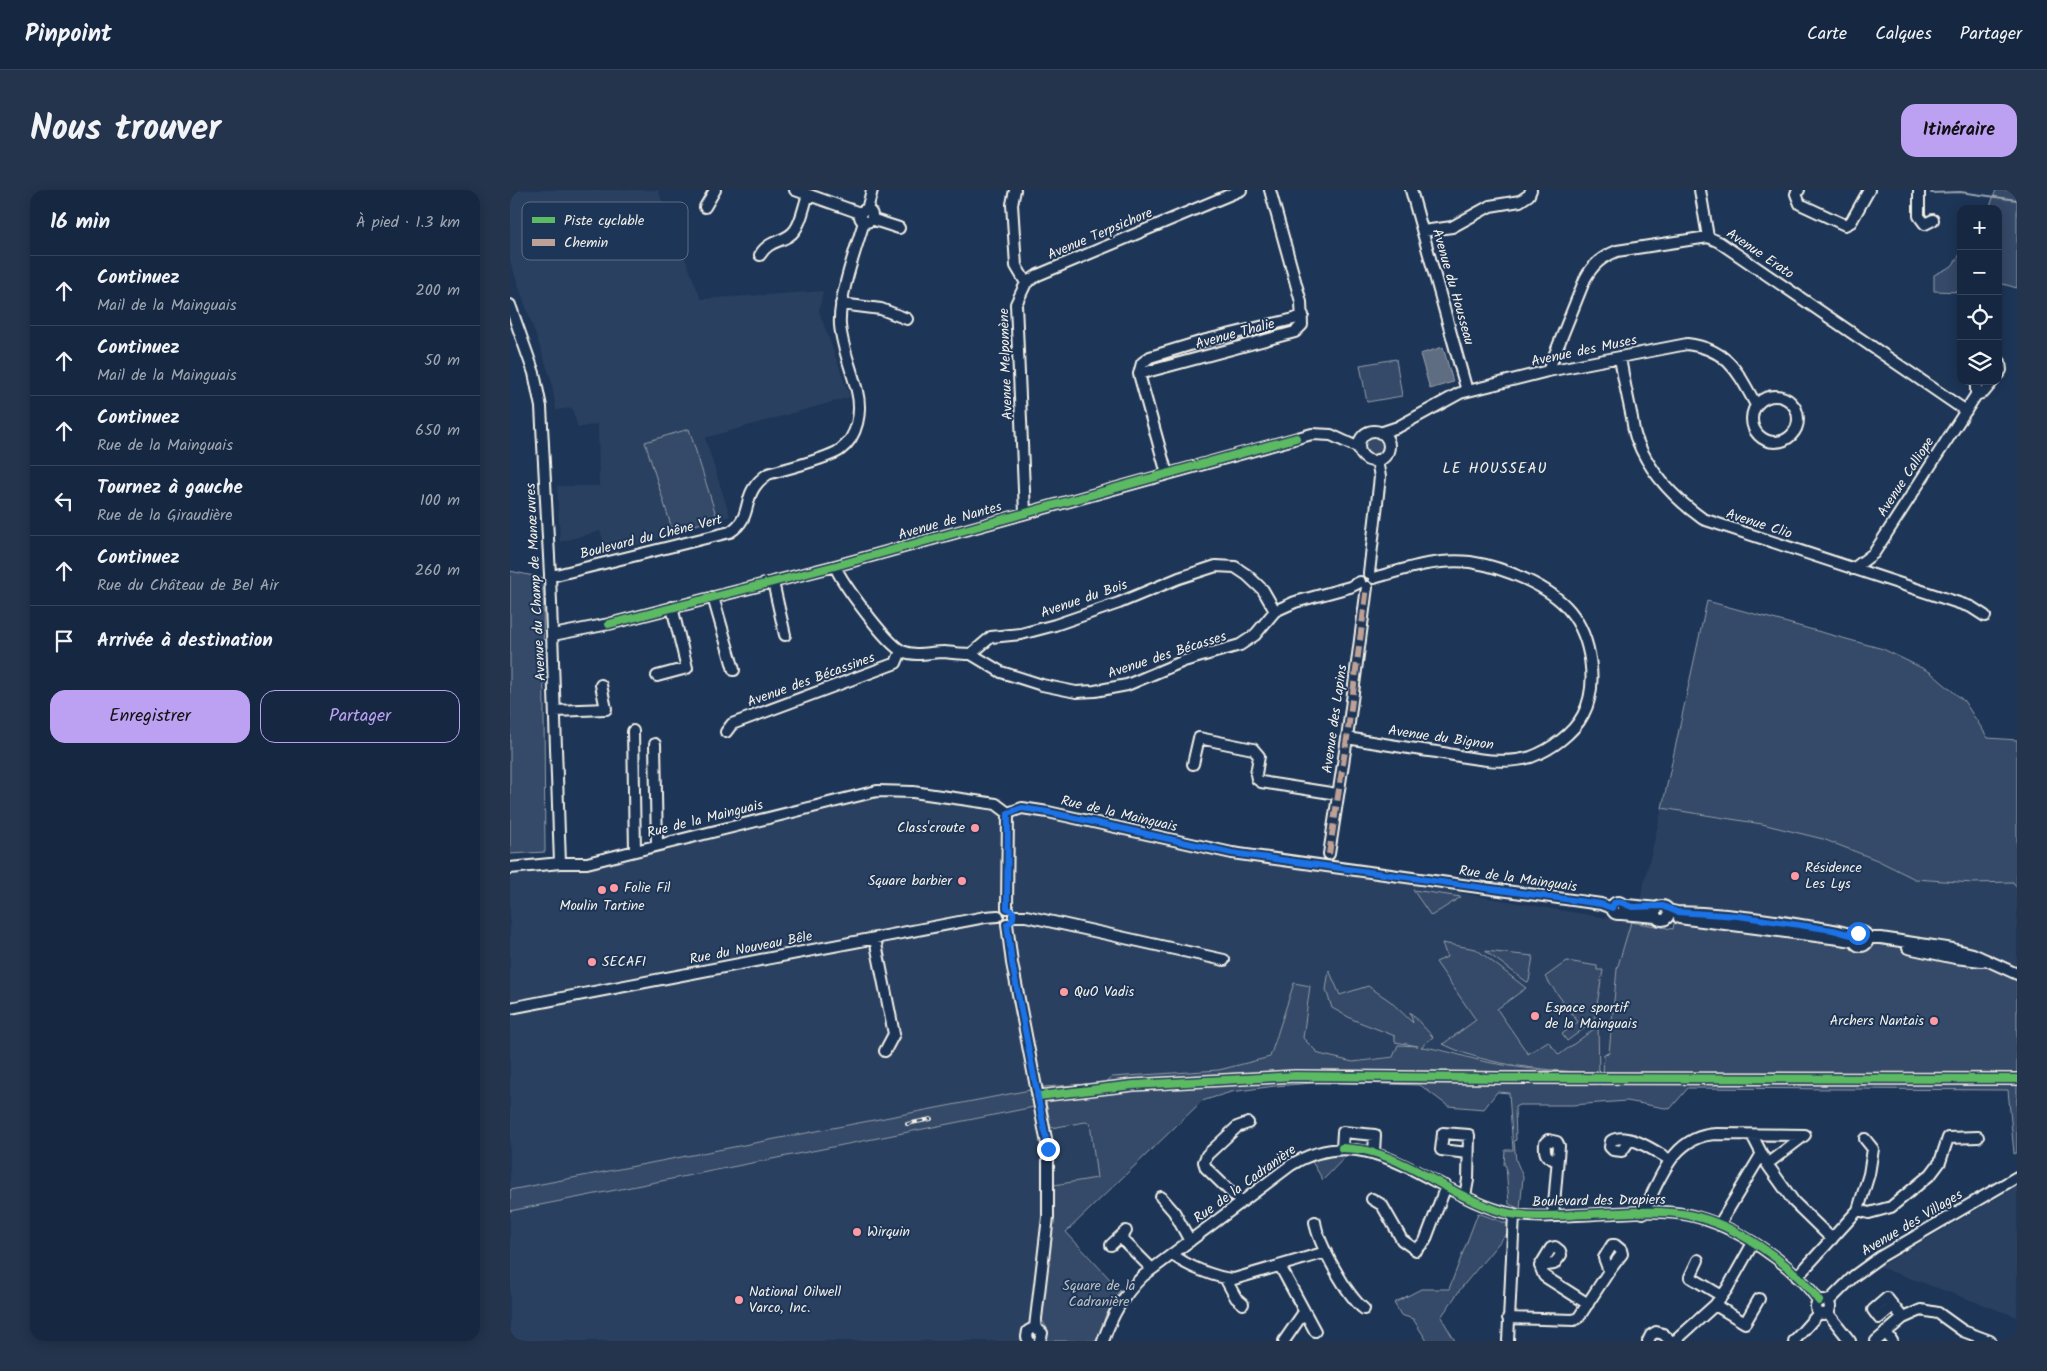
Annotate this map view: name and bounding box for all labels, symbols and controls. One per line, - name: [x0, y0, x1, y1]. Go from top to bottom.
- text: Pinpoint: [25, 15, 112, 54]
- text: Carte: [1807, 20, 1847, 49]
- text: Calques: [1875, 20, 1932, 49]
- text: Partager: [1960, 20, 2022, 49]
- text: Nous trouver: [30, 102, 221, 158]
- button: Itinéraire: [1901, 104, 2017, 157]
- legend: [522, 202, 688, 260]
- street label: Avenue Terpsichore: [1044, 202, 1157, 266]
- map controls: [1957, 205, 2002, 385]
- button: +: [1957, 205, 2002, 250]
- text: 16 min: [50, 206, 110, 239]
- text: À pied · 1.3 km: [356, 210, 460, 235]
- text: Piste cyclable: [564, 210, 645, 232]
- street label: Avenue Erato: [1722, 223, 1798, 285]
- street label: Avenue du Housseau: [1426, 226, 1480, 348]
- text: Chemin: [564, 232, 608, 254]
- button: −: [1957, 250, 2002, 295]
- text: Continuez: [97, 263, 180, 293]
- icon: ahead: [50, 277, 78, 305]
- text: 200 m: [416, 278, 460, 303]
- text: Mail de la Mainguais: [97, 293, 237, 318]
- button: locate: [1957, 295, 2002, 340]
- street label: Avenue Melpomène: [993, 307, 1019, 420]
- street label: Avenue Thalie: [1193, 313, 1278, 355]
- street label: Avenue des Muses: [1529, 329, 1639, 373]
- text: Continuez: [97, 333, 180, 363]
- button: layers: [1957, 340, 2002, 385]
- icon: ahead: [50, 347, 78, 375]
- text: 50 m: [424, 348, 460, 373]
- text: Mail de la Mainguais: [97, 363, 237, 388]
- text: Continuez: [97, 403, 180, 433]
- icon: ahead: [50, 417, 78, 445]
- text: 650 m: [415, 418, 460, 443]
- street label: Avenue Calliope: [1872, 432, 1940, 521]
- text: Rue de la Mainguais: [97, 433, 233, 458]
- district label: LE HOUSSEAU: [1443, 457, 1548, 481]
- text: Tournez à gauche: [97, 473, 243, 503]
- street label: Avenue du Champ de Manœuvres: [520, 482, 552, 682]
- icon: left: [50, 487, 78, 515]
- text: 100 m: [420, 488, 460, 513]
- street label: Avenue de Nantes: [896, 496, 1004, 546]
- text: Rue de la Giraudière: [97, 503, 232, 528]
- street label: Avenue Clio: [1723, 503, 1795, 545]
- street label: Boulevard du Chêne Vert: [578, 509, 725, 565]
- text: Continuez: [97, 543, 180, 573]
- icon: ahead: [50, 557, 78, 585]
- text: 260 m: [415, 558, 460, 583]
- text: Rue du Château de Bel Air: [97, 573, 279, 598]
- street label: Avenue du Bois: [1038, 574, 1130, 624]
- street label: Avenue des Bécasses: [1105, 625, 1229, 685]
- text: Arrivée à destination: [97, 626, 273, 656]
- icon: arrive: [50, 627, 78, 655]
- street label: Avenue des Bécassines: [744, 647, 878, 713]
- street label: Avenue des Lapins: [1316, 663, 1354, 775]
- button: Enregistrer: [50, 690, 250, 743]
- button: Partager: [260, 690, 460, 743]
- street label: Avenue du Bignon: [1387, 720, 1495, 756]
- street label: Rue de la Mainguais: [1059, 790, 1179, 838]
- street label: Rue de la Mainguais: [645, 794, 765, 844]
- place label: Class'croute: [897, 817, 966, 839]
- marker: Class'croute: [969, 822, 981, 834]
- place label: Résidence Les Lys: [1805, 857, 1863, 895]
- street label: Rue de la Mainguais: [1458, 860, 1578, 898]
- place label: Square barbier: [868, 870, 953, 892]
- marker: Résidence Les Lys: [1789, 870, 1801, 882]
- marker: Square barbier: [956, 875, 968, 887]
- place label: Folie Fil: [624, 877, 671, 899]
- marker: Folie Fil: [608, 882, 620, 894]
- marker: Moulin Tartine: [596, 884, 608, 896]
- place label: Moulin Tartine: [559, 895, 645, 917]
- route start: [1847, 922, 1870, 945]
- street label: Rue du Nouveau Bêle: [688, 925, 815, 971]
- place label: SECAFI: [602, 951, 646, 973]
- marker: SECAFI: [586, 956, 598, 968]
- place label: QuO Vadis: [1074, 981, 1134, 1003]
- marker: QuO Vadis: [1058, 986, 1070, 998]
- place label: Espace sportif de la Mainguais: [1545, 997, 1637, 1035]
- marker: Espace sportif de la Mainguais: [1529, 1010, 1541, 1022]
- place label: Archers Nantais: [1830, 1010, 1924, 1032]
- marker: Archers Nantais: [1928, 1015, 1940, 1027]
- route end: [1037, 1138, 1060, 1161]
- street label: Rue de la Cadranière: [1189, 1139, 1302, 1229]
- street label: Avenue des Villages: [1857, 1184, 1967, 1262]
- street label: Boulevard des Drapiers: [1532, 1189, 1666, 1213]
- place label: Wirquin: [867, 1221, 910, 1243]
- marker: Wirquin: [851, 1226, 863, 1238]
- park label: Square de la Cadranière: [1063, 1275, 1135, 1313]
- place label: National Oilwell Varco, Inc.: [749, 1281, 842, 1319]
- marker: National Oilwell Varco, Inc.: [733, 1294, 745, 1306]

